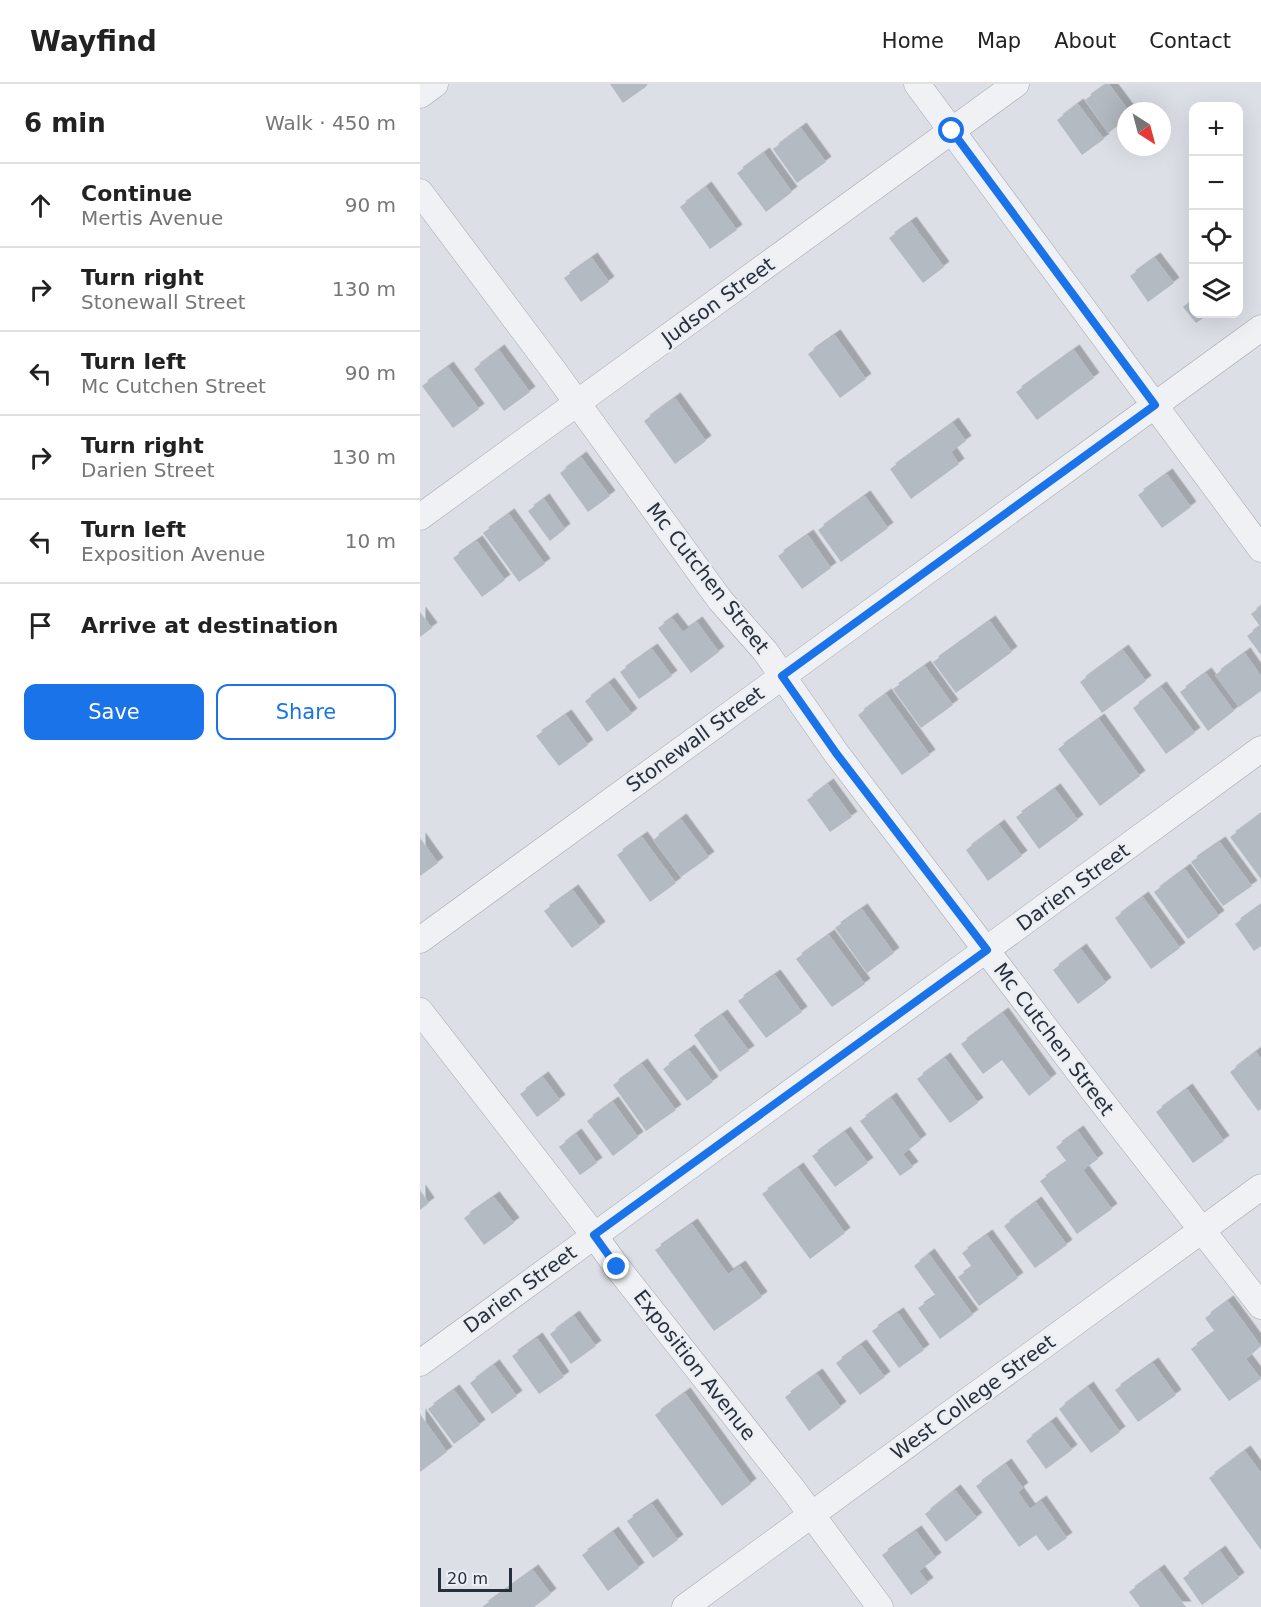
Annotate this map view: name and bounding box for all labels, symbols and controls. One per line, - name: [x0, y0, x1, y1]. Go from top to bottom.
- text: Wayfind: [30, 25, 157, 58]
- text: Home: [882, 29, 944, 53]
- text: Map: [977, 29, 1021, 53]
- text: About: [1054, 29, 1116, 53]
- text: Contact: [1149, 29, 1231, 53]
- north arrow: [1117, 102, 1171, 156]
- map controls: [1189, 102, 1243, 318]
- button: +: [1189, 102, 1243, 156]
- text: 6 min: [24, 108, 106, 138]
- text: Walk · 450 m: [265, 111, 396, 135]
- route start: [938, 117, 964, 143]
- button: −: [1189, 156, 1243, 210]
- text: Continue: [81, 181, 192, 206]
- icon: ahead: [24, 189, 57, 222]
- text: 90 m: [345, 193, 396, 217]
- text: Mertis Avenue: [81, 206, 223, 230]
- button: locate: [1189, 210, 1243, 264]
- street label: Judson Street: [655, 252, 779, 351]
- button: layers: [1189, 264, 1243, 318]
- text: Turn right: [81, 265, 204, 290]
- icon: right: [24, 273, 57, 306]
- text: 130 m: [332, 277, 396, 301]
- text: Stonewall Street: [81, 290, 246, 314]
- text: Turn left: [81, 349, 186, 374]
- icon: left: [24, 357, 57, 390]
- text: 90 m: [345, 361, 396, 385]
- text: Mc Cutchen Street: [81, 374, 266, 398]
- text: Turn right: [81, 433, 204, 458]
- icon: right: [24, 441, 57, 474]
- text: 130 m: [332, 445, 396, 469]
- text: Darien Street: [81, 458, 215, 482]
- street label: Mc Cutchen Street: [642, 498, 774, 658]
- text: Turn left: [81, 517, 186, 542]
- icon: left: [24, 525, 57, 558]
- text: 10 m: [345, 529, 396, 553]
- text: Exposition Avenue: [81, 542, 265, 566]
- icon: arrive: [24, 609, 57, 642]
- text: Arrive at destination: [81, 613, 338, 638]
- street label: Stonewall Street: [621, 681, 769, 797]
- button: Save: [24, 684, 204, 740]
- button: Share: [216, 684, 396, 740]
- street label: Darien Street: [1012, 838, 1134, 936]
- street label: Mc Cutchen Street: [989, 958, 1119, 1120]
- street label: Darien Street: [459, 1240, 581, 1338]
- route end: [603, 1253, 629, 1279]
- street label: Exposition Avenue: [629, 1285, 761, 1445]
- street label: West College Street: [886, 1329, 1060, 1465]
- scale bar: [438, 1565, 512, 1592]
- text: 20 m: [447, 1569, 488, 1588]

